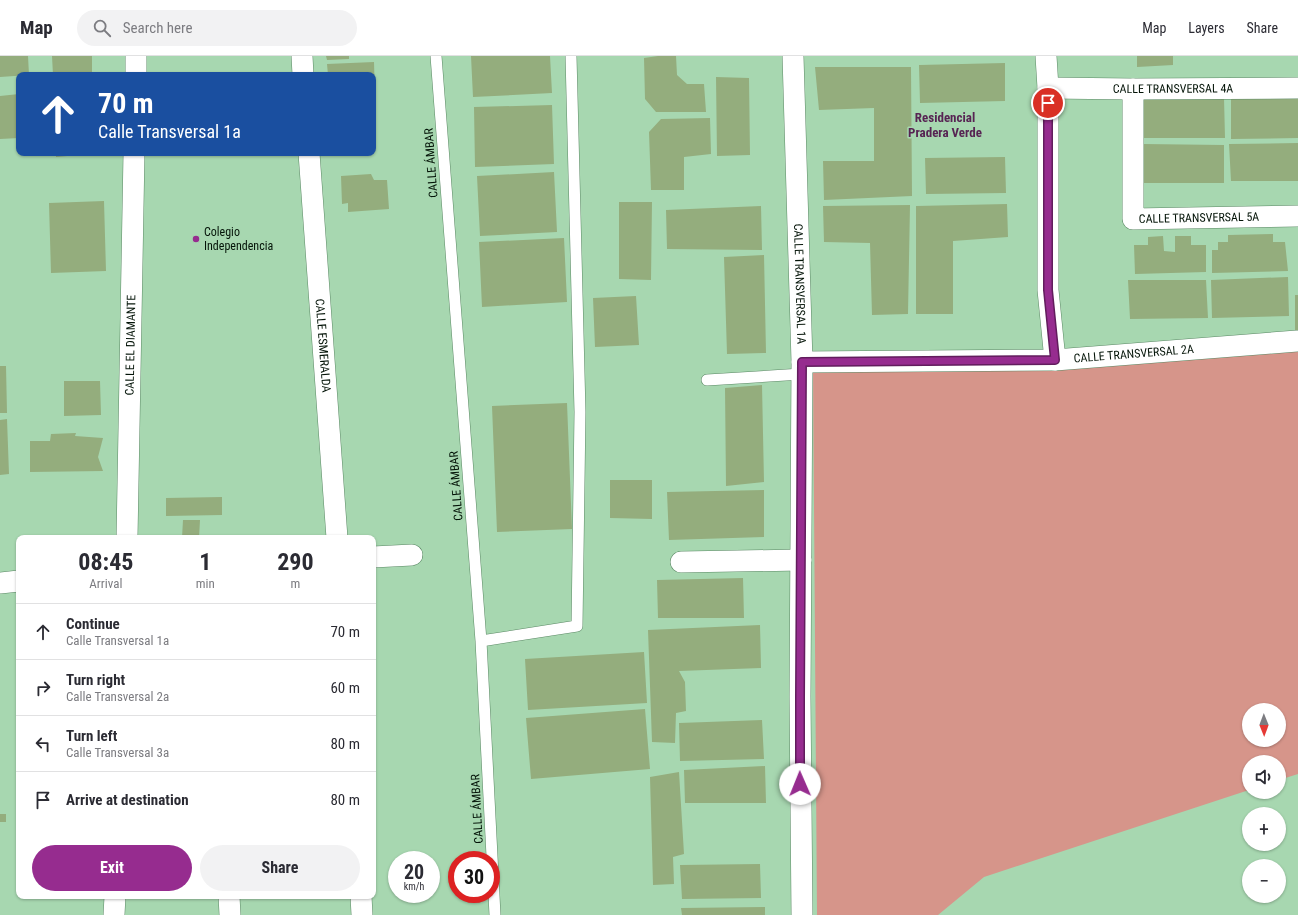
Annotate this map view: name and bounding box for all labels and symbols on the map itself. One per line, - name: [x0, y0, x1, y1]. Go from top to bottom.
- street label: CALLE TRANSVERSAL 4A: [1113, 81, 1233, 96]
- pin: [1031, 86, 1065, 120]
- district label: Residencial Pradera Verde: [908, 110, 982, 140]
- street label: CALLE ÁMBAR: [421, 127, 440, 198]
- street label: CALLE TRANSVERSAL 5A: [1139, 210, 1259, 226]
- street label: CALLE TRANSVERSAL 1A: [791, 223, 808, 344]
- place label: Colegio Independencia: [204, 225, 273, 253]
- marker: Colegio Independencia: [191, 234, 201, 244]
- street label: CALLE EL DIAMANTE: [123, 294, 138, 396]
- street label: CALLE ESMERALDA: [313, 298, 333, 393]
- street label: CALLE TRANSVERSAL 2A: [1073, 342, 1194, 366]
- street label: CALLE ÁMBAR: [446, 450, 465, 521]
- north arrow: [1242, 703, 1286, 747]
- position arrow: [779, 763, 821, 805]
- street label: CALLE ÁMBAR: [467, 773, 486, 844]
- speed limit sign: 30: [448, 851, 500, 903]

